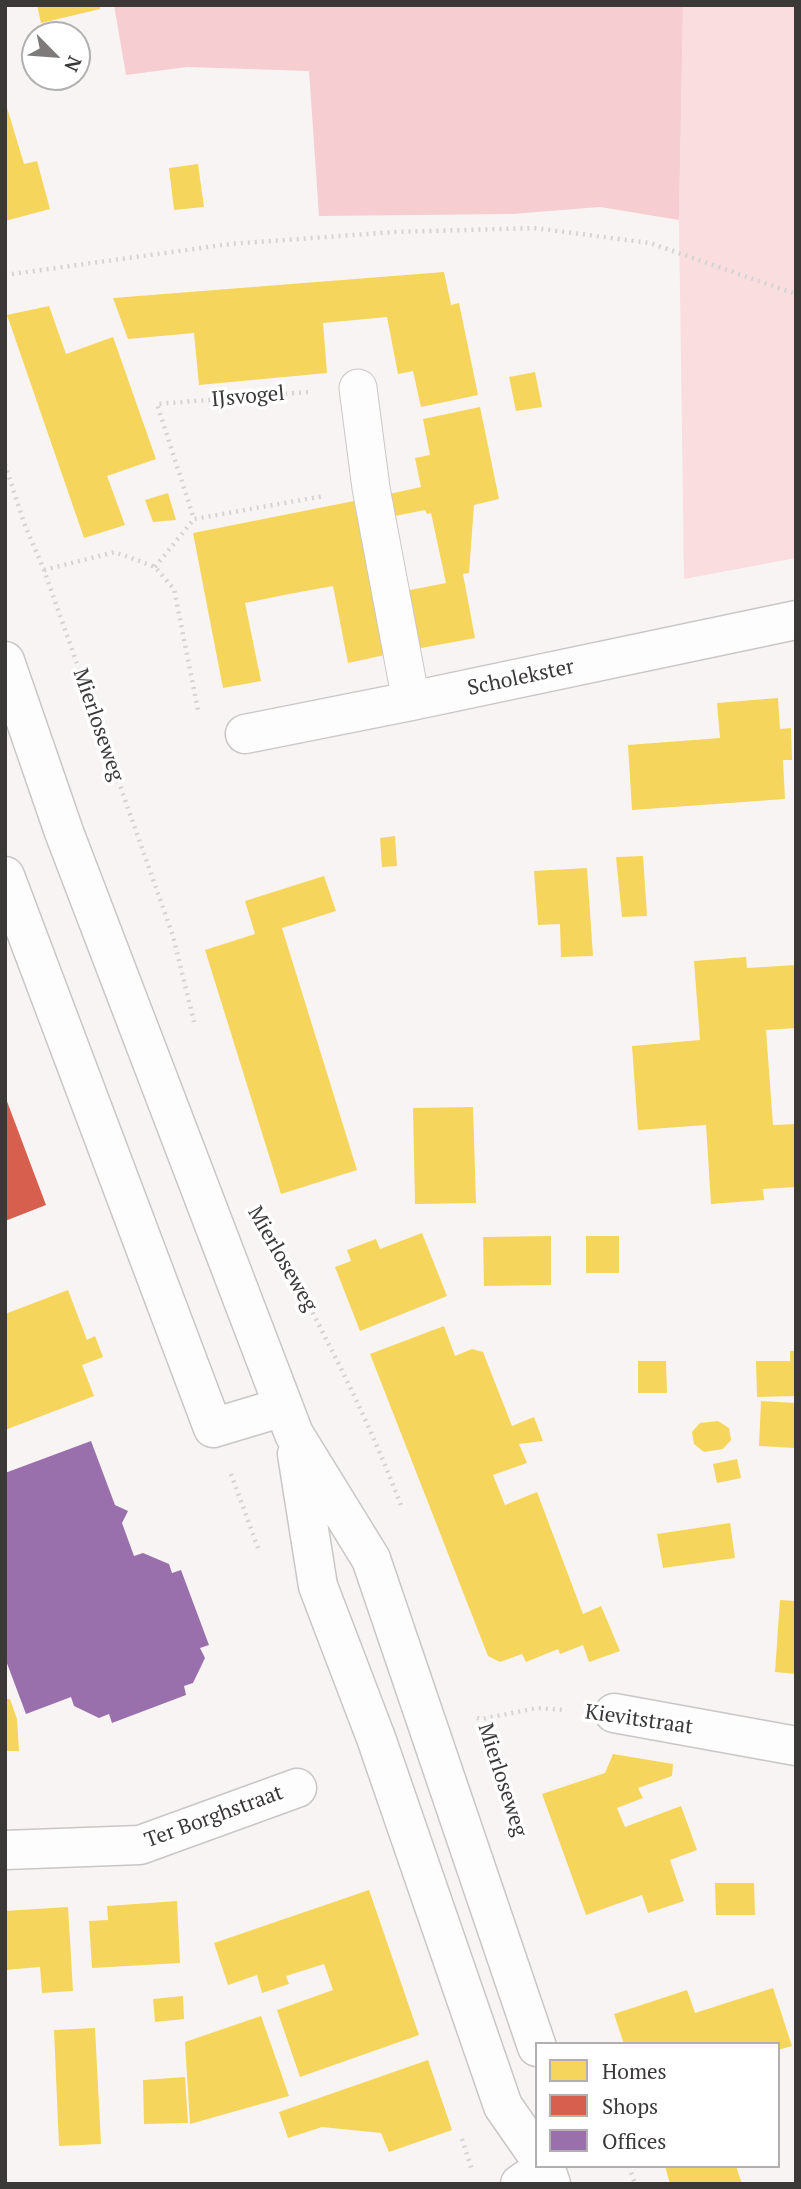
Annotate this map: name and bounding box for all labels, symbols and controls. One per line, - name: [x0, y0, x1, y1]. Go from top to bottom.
- north arrow: [21, 21, 91, 91]
- text: N: [59, 52, 88, 76]
- street label: IJsvogel: [210, 381, 286, 413]
- street label: Scholekster: [465, 654, 577, 702]
- street label: Mierloseweg: [67, 665, 129, 785]
- street label: Mierloseweg: [242, 1202, 322, 1316]
- street label: Kievitstraat: [583, 1700, 695, 1740]
- street label: Mierloseweg: [472, 1720, 532, 1840]
- street label: Ter Borghstraat: [141, 1780, 287, 1854]
- legend: [535, 2042, 780, 2168]
- text: Homes: [602, 2057, 667, 2085]
- text: Shops: [602, 2092, 658, 2120]
- text: Offices: [602, 2127, 666, 2155]

